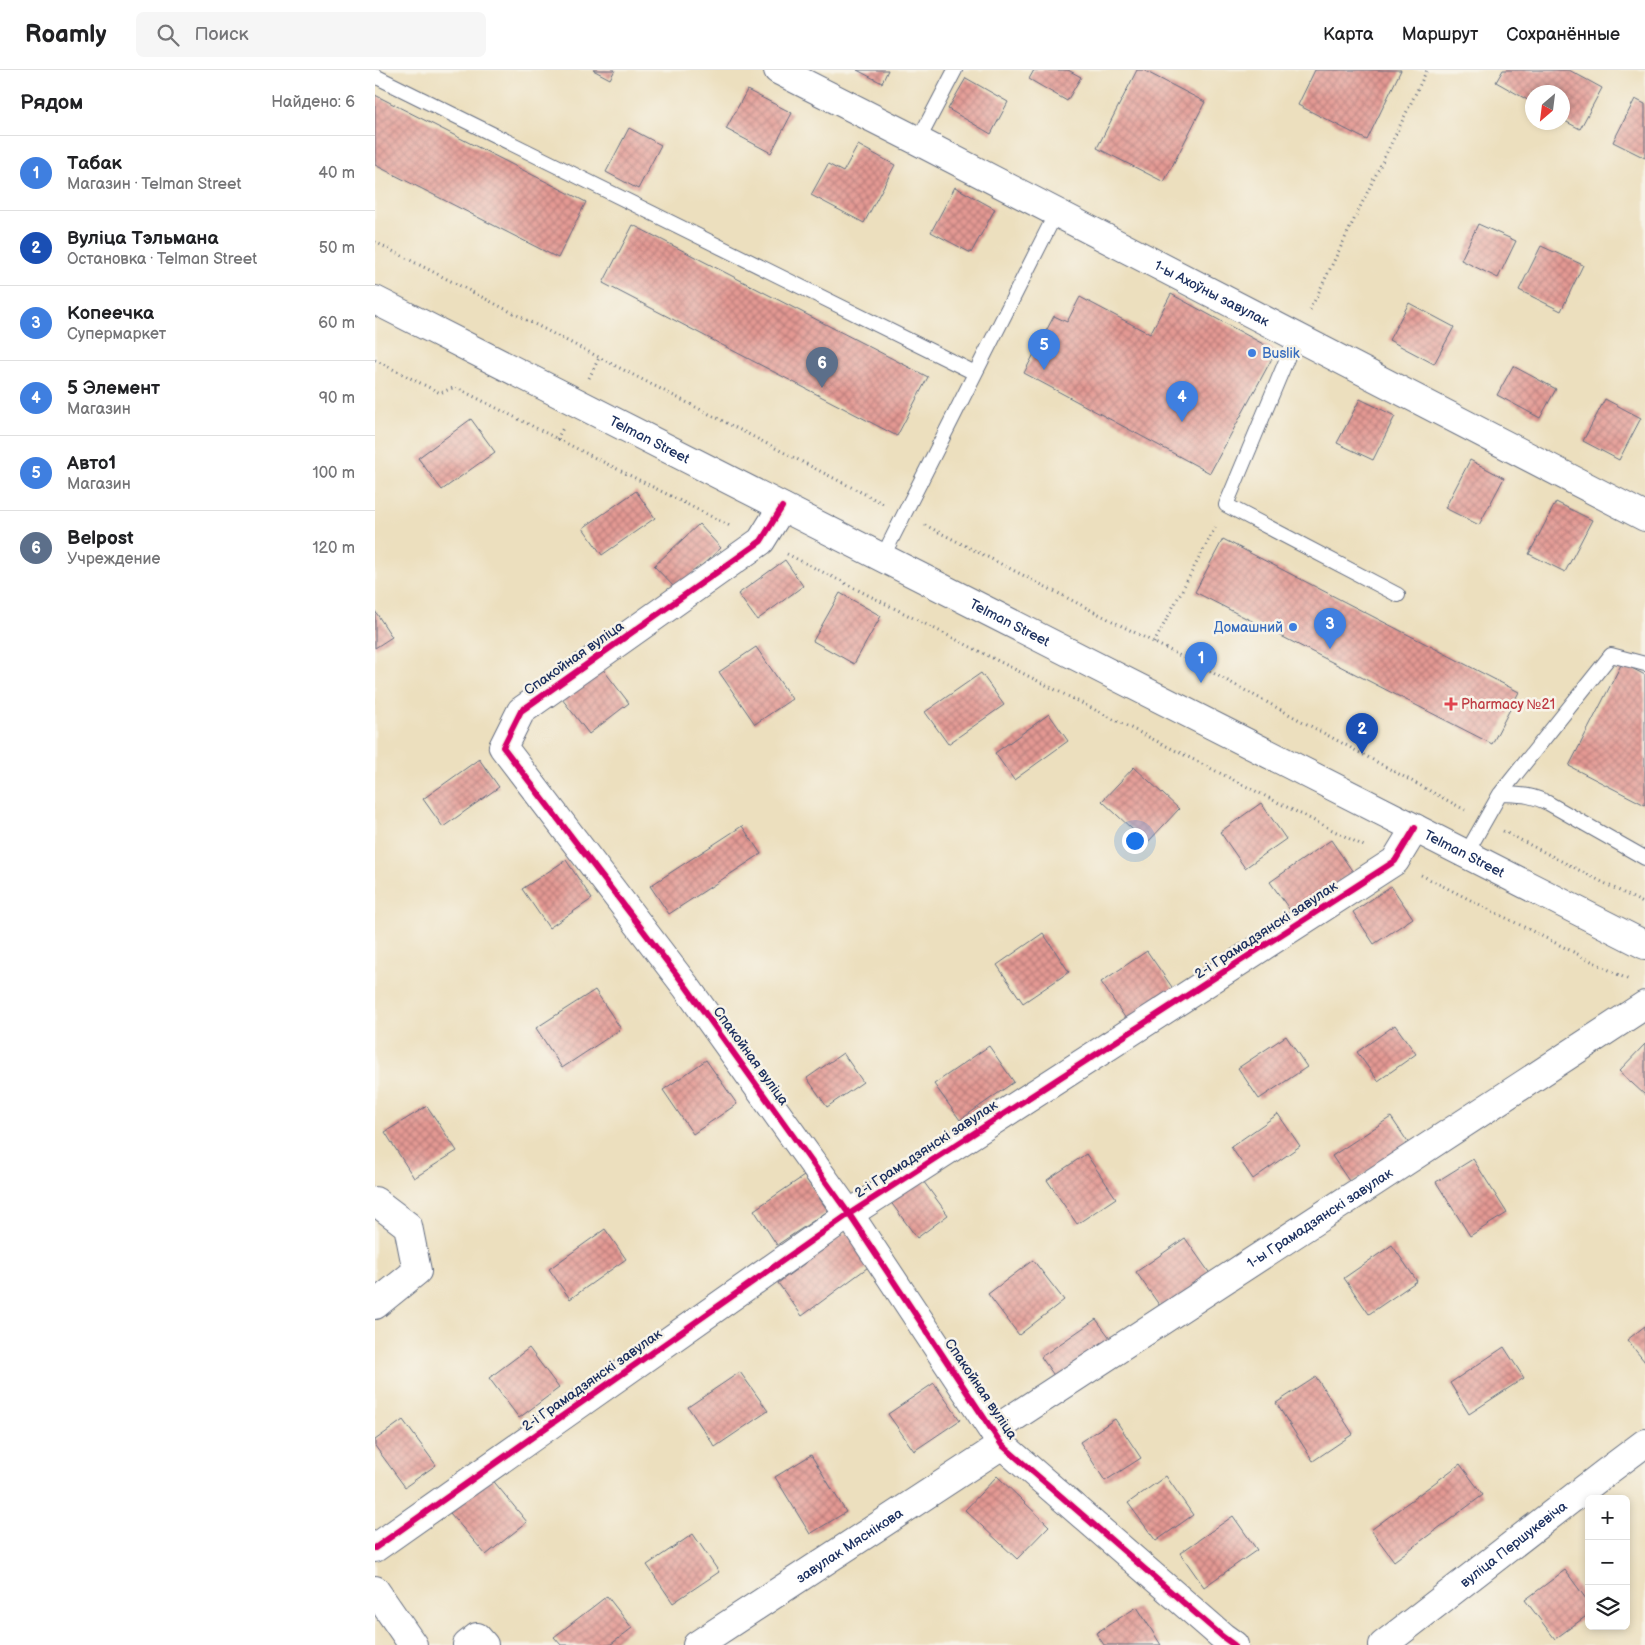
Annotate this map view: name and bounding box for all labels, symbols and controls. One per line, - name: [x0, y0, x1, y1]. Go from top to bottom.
- search box: [136, 12, 486, 57]
- text: Roamly: [25, 20, 106, 49]
- icon: search: [154, 21, 182, 49]
- text: Поиск: [194, 23, 249, 46]
- text: Карта: [1323, 24, 1374, 45]
- text: Маршрут: [1402, 24, 1478, 45]
- text: Сохранённые: [1506, 24, 1620, 45]
- north arrow: [1525, 85, 1570, 130]
- text: Рядом: [20, 90, 83, 115]
- text: Найдено: 6: [271, 93, 355, 112]
- text: Табак: [67, 152, 122, 175]
- text: 1: [33, 164, 39, 183]
- text: 40 m: [318, 164, 355, 183]
- text: Магазин · Telman Street: [67, 175, 242, 194]
- text: Вуліца Тэльмана: [67, 227, 219, 250]
- text: 2: [31, 239, 41, 258]
- text: 50 m: [319, 239, 355, 258]
- text: Остановка · Telman Street: [67, 250, 257, 269]
- street label: 1-ы Ахоўны завулак: [1152, 256, 1273, 330]
- text: Копеечка: [67, 302, 154, 325]
- text: 3: [31, 314, 41, 333]
- text: 60 m: [318, 314, 355, 333]
- text: Супермаркет: [67, 325, 166, 344]
- pin: 5: [1028, 329, 1060, 370]
- place label: Buslik: [1262, 345, 1300, 362]
- pin: 6: [806, 347, 838, 388]
- marker: Buslik: [1246, 347, 1258, 359]
- text: 5 Элемент: [67, 377, 160, 400]
- pin: 4: [1166, 381, 1198, 422]
- text: 4: [31, 389, 41, 408]
- text: 90 m: [319, 389, 355, 408]
- text: Магазин: [67, 400, 131, 419]
- street label: Telman Street: [607, 412, 693, 467]
- text: Авто1: [67, 452, 116, 475]
- text: 5: [31, 464, 41, 483]
- text: 100 m: [312, 464, 355, 483]
- text: Магазин: [67, 475, 131, 494]
- text: Belpost: [67, 527, 134, 550]
- text: 6: [31, 539, 41, 558]
- text: 120 m: [312, 539, 355, 558]
- text: Учреждение: [67, 550, 160, 569]
- street label: Telman Street: [967, 595, 1053, 650]
- pin: 3: [1314, 608, 1346, 649]
- street label: Спакойная вуліца: [521, 617, 628, 699]
- place label: Домашний: [1214, 619, 1283, 636]
- marker: Домашний: [1287, 621, 1299, 633]
- pin: 1: [1185, 642, 1217, 683]
- place label: Pharmacy №21: [1461, 696, 1555, 713]
- marker: Pharmacy №21: [1445, 698, 1457, 710]
- pin: 2: [1346, 713, 1378, 754]
- street label: Telman Street: [1422, 826, 1508, 881]
- your location: [1122, 828, 1148, 854]
- street label: 2-і Грамадзянскі завулак: [1191, 877, 1341, 983]
- street label: Спакойная вуліца: [709, 1003, 793, 1109]
- street label: 2-і Грамадзянскі завулак: [851, 1096, 1001, 1202]
- street label: 1-ы Грамадзянскі завулак: [1243, 1164, 1396, 1272]
- street label: 2-і Грамадзянскі завулак: [519, 1325, 666, 1435]
- street label: Спакойная вуліца: [941, 1335, 1021, 1443]
- map controls: [1585, 1495, 1630, 1630]
- button: +: [1585, 1495, 1630, 1540]
- street label: вуліца Першукевіча: [1457, 1497, 1571, 1591]
- street label: завулак Мяснікова: [793, 1504, 906, 1586]
- button: −: [1585, 1540, 1630, 1585]
- button: layers: [1585, 1585, 1630, 1630]

